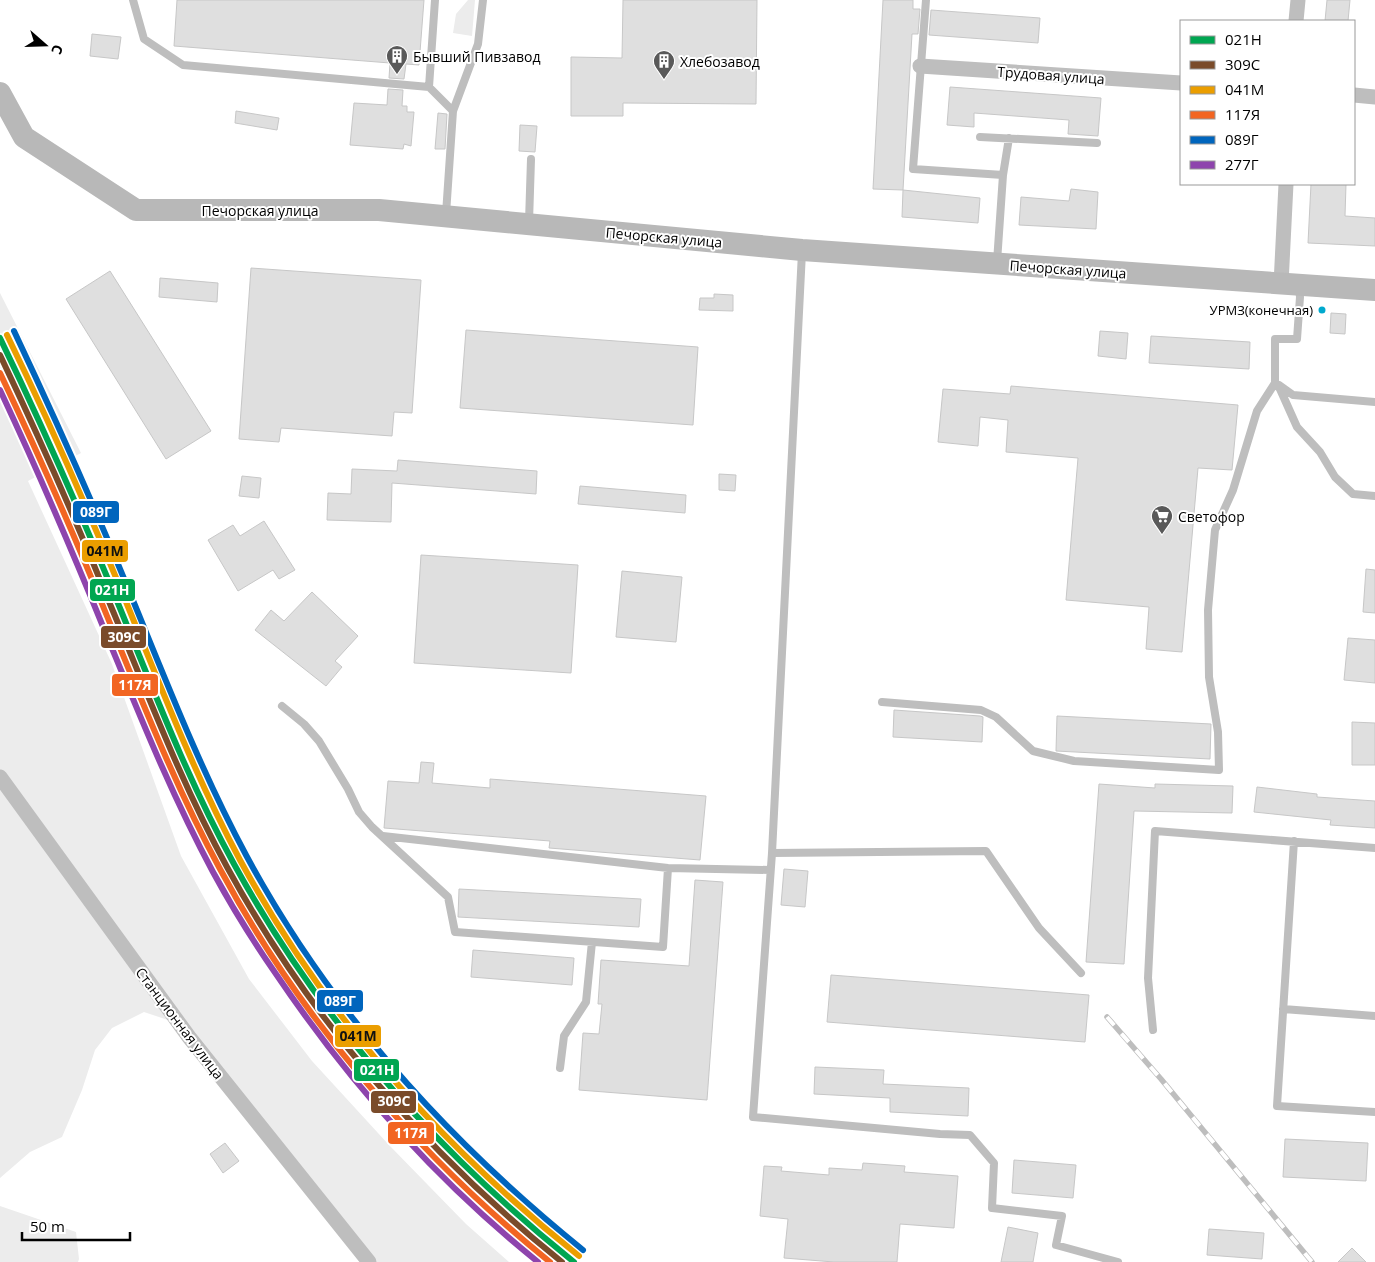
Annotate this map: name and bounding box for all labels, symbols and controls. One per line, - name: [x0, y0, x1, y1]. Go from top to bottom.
- north arrow: [20, 20, 70, 70]
- legend: [1180, 20, 1355, 185]
- text: 021Н: [1225, 29, 1262, 49]
- text: С: [47, 42, 68, 57]
- building icon: Бывший Пивзавод: [385, 44, 409, 75]
- place label: Бывший Пивзавод: [413, 47, 540, 66]
- building icon: Хлебозавод: [652, 49, 676, 80]
- place label: Хлебозавод: [680, 52, 760, 71]
- text: 309С: [1225, 54, 1260, 74]
- street label: Трудовая улица: [997, 62, 1105, 88]
- text: 041М: [1225, 79, 1264, 99]
- text: 117Я: [1225, 104, 1260, 124]
- text: 089Г: [1225, 129, 1259, 149]
- text: 277Г: [1225, 154, 1259, 174]
- street label: Печорская улица: [201, 201, 319, 220]
- street label: Печорская улица: [605, 222, 723, 252]
- street label: Печорская улица: [1009, 255, 1127, 283]
- place label: УРМЗ(конечная): [1210, 301, 1313, 319]
- marker: УРМЗ(конечная): [1317, 305, 1327, 315]
- line badge: 089Г: [72, 500, 120, 524]
- text: 089Г: [80, 502, 112, 521]
- supermarket icon: Светофор: [1150, 504, 1174, 535]
- place label: Светофор: [1178, 507, 1245, 526]
- line badge: 041М: [81, 539, 129, 563]
- text: 041М: [86, 541, 124, 560]
- line badge: 021Н: [89, 578, 136, 602]
- text: 021Н: [95, 580, 129, 599]
- line badge: 309С: [100, 625, 147, 649]
- text: 309С: [108, 627, 141, 646]
- line badge: 117Я: [111, 673, 159, 697]
- text: 117Я: [118, 675, 152, 694]
- street label: Станционная улица: [132, 963, 228, 1083]
- line badge: 089Г: [316, 989, 364, 1013]
- text: 089Г: [324, 991, 356, 1010]
- line badge: 041М: [334, 1024, 382, 1048]
- text: 041М: [339, 1026, 377, 1045]
- line badge: 021Н: [353, 1058, 400, 1082]
- text: 021Н: [360, 1060, 394, 1079]
- line badge: 309С: [370, 1090, 417, 1114]
- text: 309С: [378, 1091, 411, 1110]
- line badge: 117Я: [387, 1121, 435, 1145]
- text: 117Я: [394, 1123, 428, 1142]
- scale bar: [22, 1210, 130, 1242]
- text: 50 m: [30, 1216, 65, 1236]

